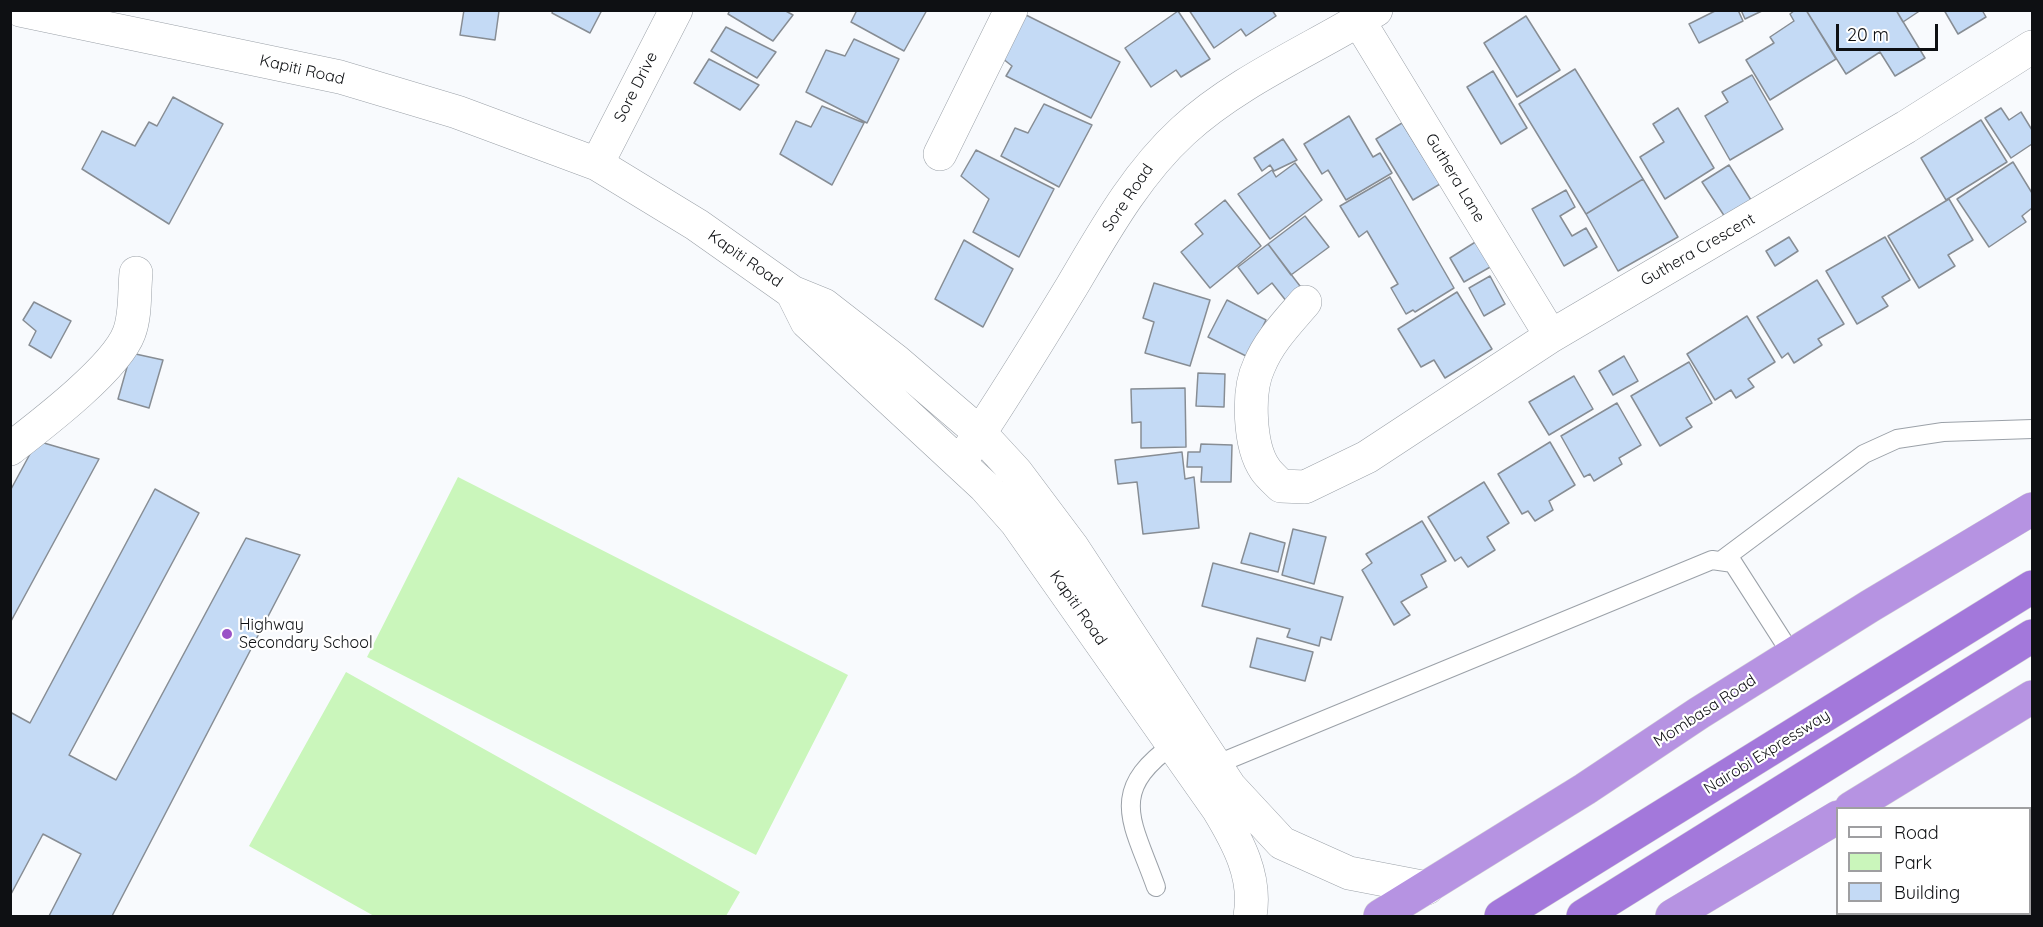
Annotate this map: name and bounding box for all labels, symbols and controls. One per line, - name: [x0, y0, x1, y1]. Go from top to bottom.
- scale bar: [1839, 12, 1941, 50]
- text: 20 m: [1847, 23, 1889, 46]
- street label: Sore Drive: [610, 49, 662, 125]
- street label: Kapiti Road: [258, 51, 346, 89]
- street label: Guthera Lane: [1421, 130, 1489, 226]
- street label: Sore Road: [1098, 160, 1158, 236]
- street label: Guthera Crescent: [1638, 210, 1758, 290]
- street label: Kapiti Road: [704, 226, 786, 292]
- street label: Kapiti Road: [1045, 567, 1111, 649]
- place label: Highway Secondary School: [239, 615, 373, 653]
- marker: Highway Secondary School: [220, 627, 234, 641]
- street label: Mombasa Road: [1650, 671, 1760, 751]
- street label: Nairobi Expressway: [1700, 705, 1834, 799]
- legend: [1836, 807, 2031, 915]
- text: Road: [1894, 821, 1939, 844]
- text: Park: [1894, 851, 1932, 874]
- text: Building: [1894, 881, 1960, 904]

